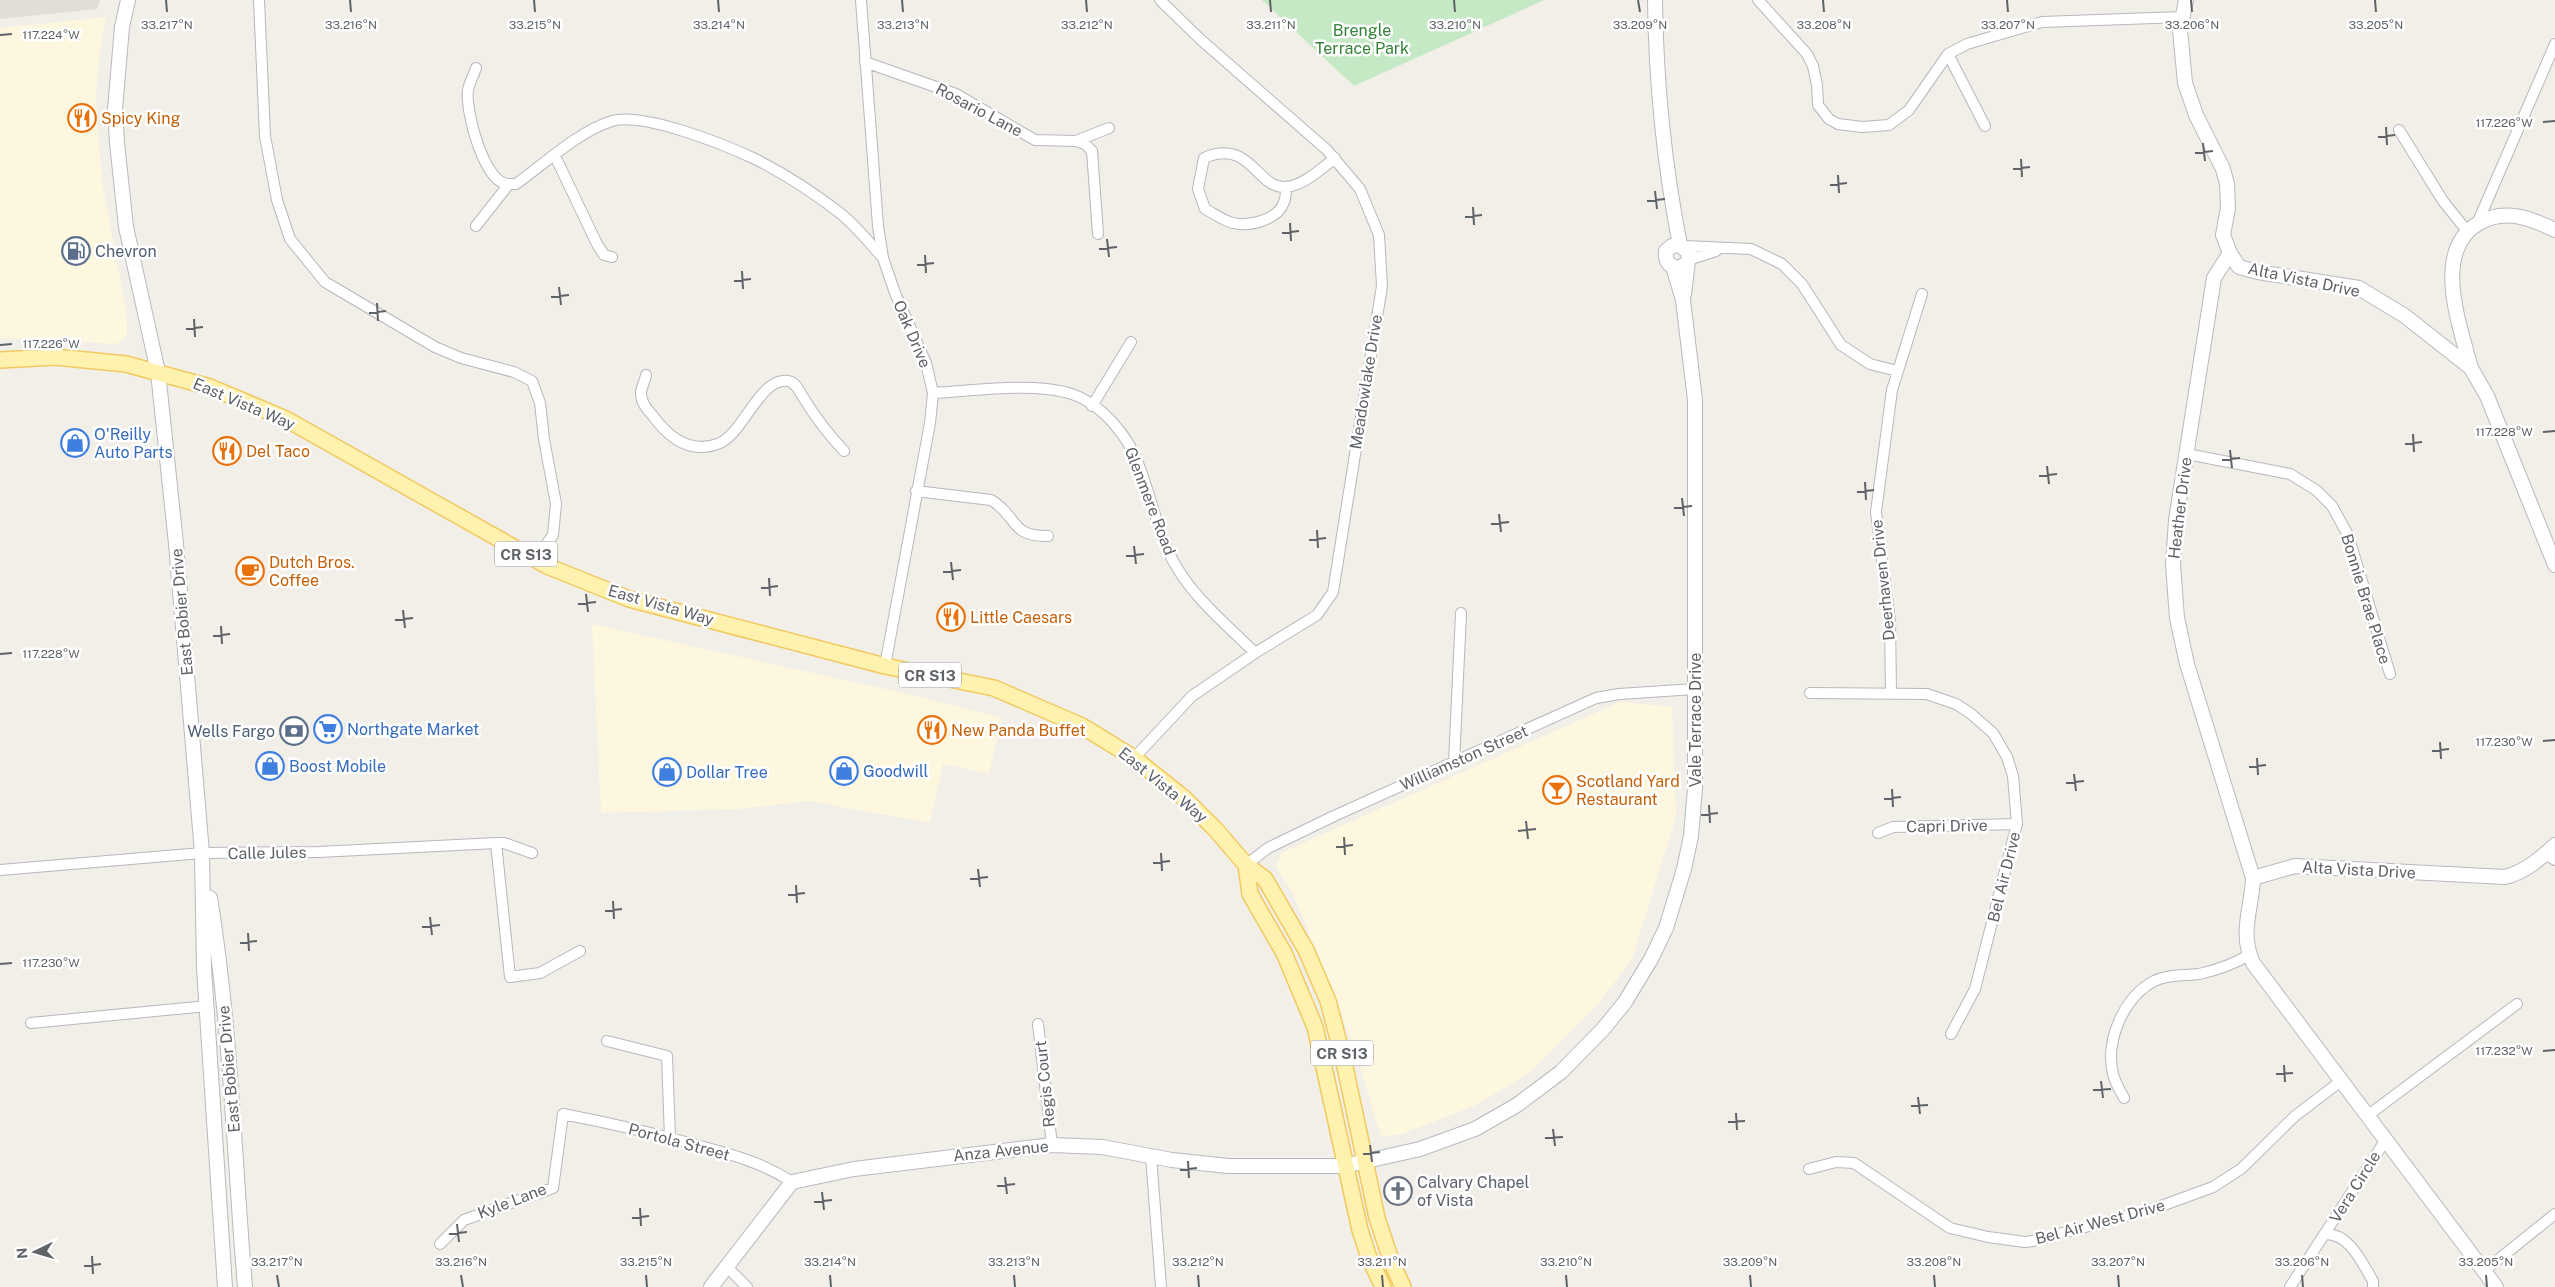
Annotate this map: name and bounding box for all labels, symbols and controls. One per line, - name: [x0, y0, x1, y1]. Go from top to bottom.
- text: 33.217°N: [141, 18, 193, 32]
- text: 33.216°N: [325, 18, 377, 32]
- text: 33.215°N: [509, 18, 561, 32]
- text: 33.214°N: [693, 18, 745, 32]
- text: 33.213°N: [877, 18, 929, 32]
- text: 33.212°N: [1061, 18, 1113, 32]
- text: 33.211°N: [1246, 18, 1296, 32]
- text: 33.210°N: [1429, 18, 1481, 32]
- text: 33.209°N: [1613, 18, 1667, 32]
- text: 33.208°N: [1797, 18, 1851, 32]
- text: 33.207°N: [1981, 18, 2035, 32]
- text: 33.206°N: [2165, 18, 2219, 32]
- text: 33.205°N: [2349, 18, 2403, 32]
- park label: Brengle Terrace Park: [1315, 21, 1409, 58]
- text: 117.224°W: [22, 28, 80, 42]
- street label: Rosario Lane: [932, 79, 1026, 141]
- restaurant icon: Spicy King: [67, 103, 97, 133]
- place label: Spicy King: [101, 109, 180, 128]
- text: 117.226°W: [2475, 116, 2533, 130]
- fuel station icon: Chevron: [61, 236, 91, 266]
- place label: Chevron: [95, 242, 157, 261]
- street label: Alta Vista Drive: [2246, 259, 2362, 301]
- street label: Oak Drive: [889, 297, 935, 371]
- street label: Meadowlake Drive: [1346, 313, 1386, 451]
- text: 117.226°W: [22, 337, 80, 351]
- street label: East Vista Way: [190, 374, 298, 434]
- place label: O'Reilly Auto Parts: [94, 425, 173, 462]
- text: 117.228°W: [2475, 425, 2533, 439]
- shop icon: O'Reilly Auto Parts: [60, 428, 90, 458]
- restaurant icon: Del Taco: [212, 436, 242, 466]
- place label: Del Taco: [246, 442, 310, 461]
- street label: Glenmere Road: [1121, 444, 1179, 558]
- street label: Heather Drive: [2164, 456, 2196, 560]
- street label: Deerhaven Drive: [1867, 519, 1899, 641]
- street label: Bonnie Brae Place: [2337, 532, 2395, 666]
- road number: CR S13: [495, 542, 557, 566]
- street label: East Bobier Drive: [167, 548, 197, 676]
- place label: Dutch Bros. Coffee: [269, 553, 355, 590]
- cafe icon: Dutch Bros. Coffee: [235, 556, 265, 586]
- street label: East Vista Way: [606, 581, 716, 629]
- restaurant icon: Little Caesars: [936, 602, 966, 632]
- place label: Little Caesars: [970, 608, 1072, 627]
- text: 117.228°W: [22, 647, 80, 661]
- street label: Vale Terrace Drive: [1686, 653, 1705, 787]
- road number: CR S13: [899, 662, 961, 688]
- supermarket icon: Northgate Market: [313, 714, 343, 744]
- restaurant icon: New Panda Buffet: [917, 715, 947, 745]
- bank icon: Wells Fargo: [279, 716, 309, 746]
- place label: Northgate Market: [347, 720, 479, 739]
- place label: New Panda Buffet: [951, 721, 1086, 740]
- street label: Williamston Street: [1397, 721, 1531, 795]
- place label: Wells Fargo: [187, 722, 275, 741]
- text: 117.230°W: [2475, 735, 2533, 749]
- street label: East Vista Way: [1115, 743, 1212, 827]
- shop icon: Boost Mobile: [255, 751, 285, 781]
- shop icon: Goodwill: [829, 756, 859, 786]
- place label: Boost Mobile: [289, 757, 386, 776]
- shop icon: Dollar Tree: [652, 757, 682, 787]
- place label: Goodwill: [863, 762, 929, 781]
- place label: Dollar Tree: [686, 763, 768, 782]
- place label: Scotland Yard Restaurant: [1576, 772, 1680, 809]
- bar icon: Scotland Yard Restaurant: [1542, 775, 1572, 805]
- street label: Capri Drive: [1906, 816, 1988, 836]
- street label: Bel Air Drive: [1984, 830, 2024, 924]
- street label: Calle Jules: [227, 843, 307, 863]
- street label: Alta Vista Drive: [2302, 858, 2416, 882]
- text: 117.230°W: [22, 956, 80, 970]
- street label: East Bobier Drive: [214, 1005, 244, 1133]
- street label: Regis Court: [1031, 1040, 1059, 1128]
- road number: CR S13: [1311, 1040, 1373, 1066]
- text: 117.232°W: [2475, 1044, 2533, 1058]
- street label: Portola Street: [626, 1119, 732, 1165]
- street label: Anza Avenue: [952, 1137, 1050, 1165]
- street label: Vera Circle: [2325, 1148, 2385, 1226]
- place label: Calvary Chapel of Vista: [1417, 1173, 1530, 1210]
- church icon: Calvary Chapel of Vista: [1383, 1176, 1413, 1206]
- street label: Kyle Lane: [475, 1179, 549, 1223]
- street label: Bel Air West Drive: [2033, 1196, 2167, 1248]
- north arrow: [10, 1227, 60, 1277]
- text: N: [14, 1247, 30, 1259]
- text: 33.217°N: [251, 1255, 303, 1269]
- text: 33.216°N: [435, 1255, 487, 1269]
- text: 33.215°N: [620, 1255, 672, 1269]
- text: 33.214°N: [804, 1255, 856, 1269]
- text: 33.213°N: [988, 1255, 1040, 1269]
- text: 33.212°N: [1172, 1255, 1224, 1269]
- text: 33.211°N: [1357, 1255, 1407, 1269]
- text: 33.210°N: [1540, 1255, 1592, 1269]
- text: 33.209°N: [1723, 1255, 1777, 1269]
- text: 33.208°N: [1907, 1255, 1961, 1269]
- text: 33.207°N: [2091, 1255, 2145, 1269]
- text: 33.206°N: [2275, 1255, 2329, 1269]
- text: 33.205°N: [2459, 1255, 2513, 1269]

